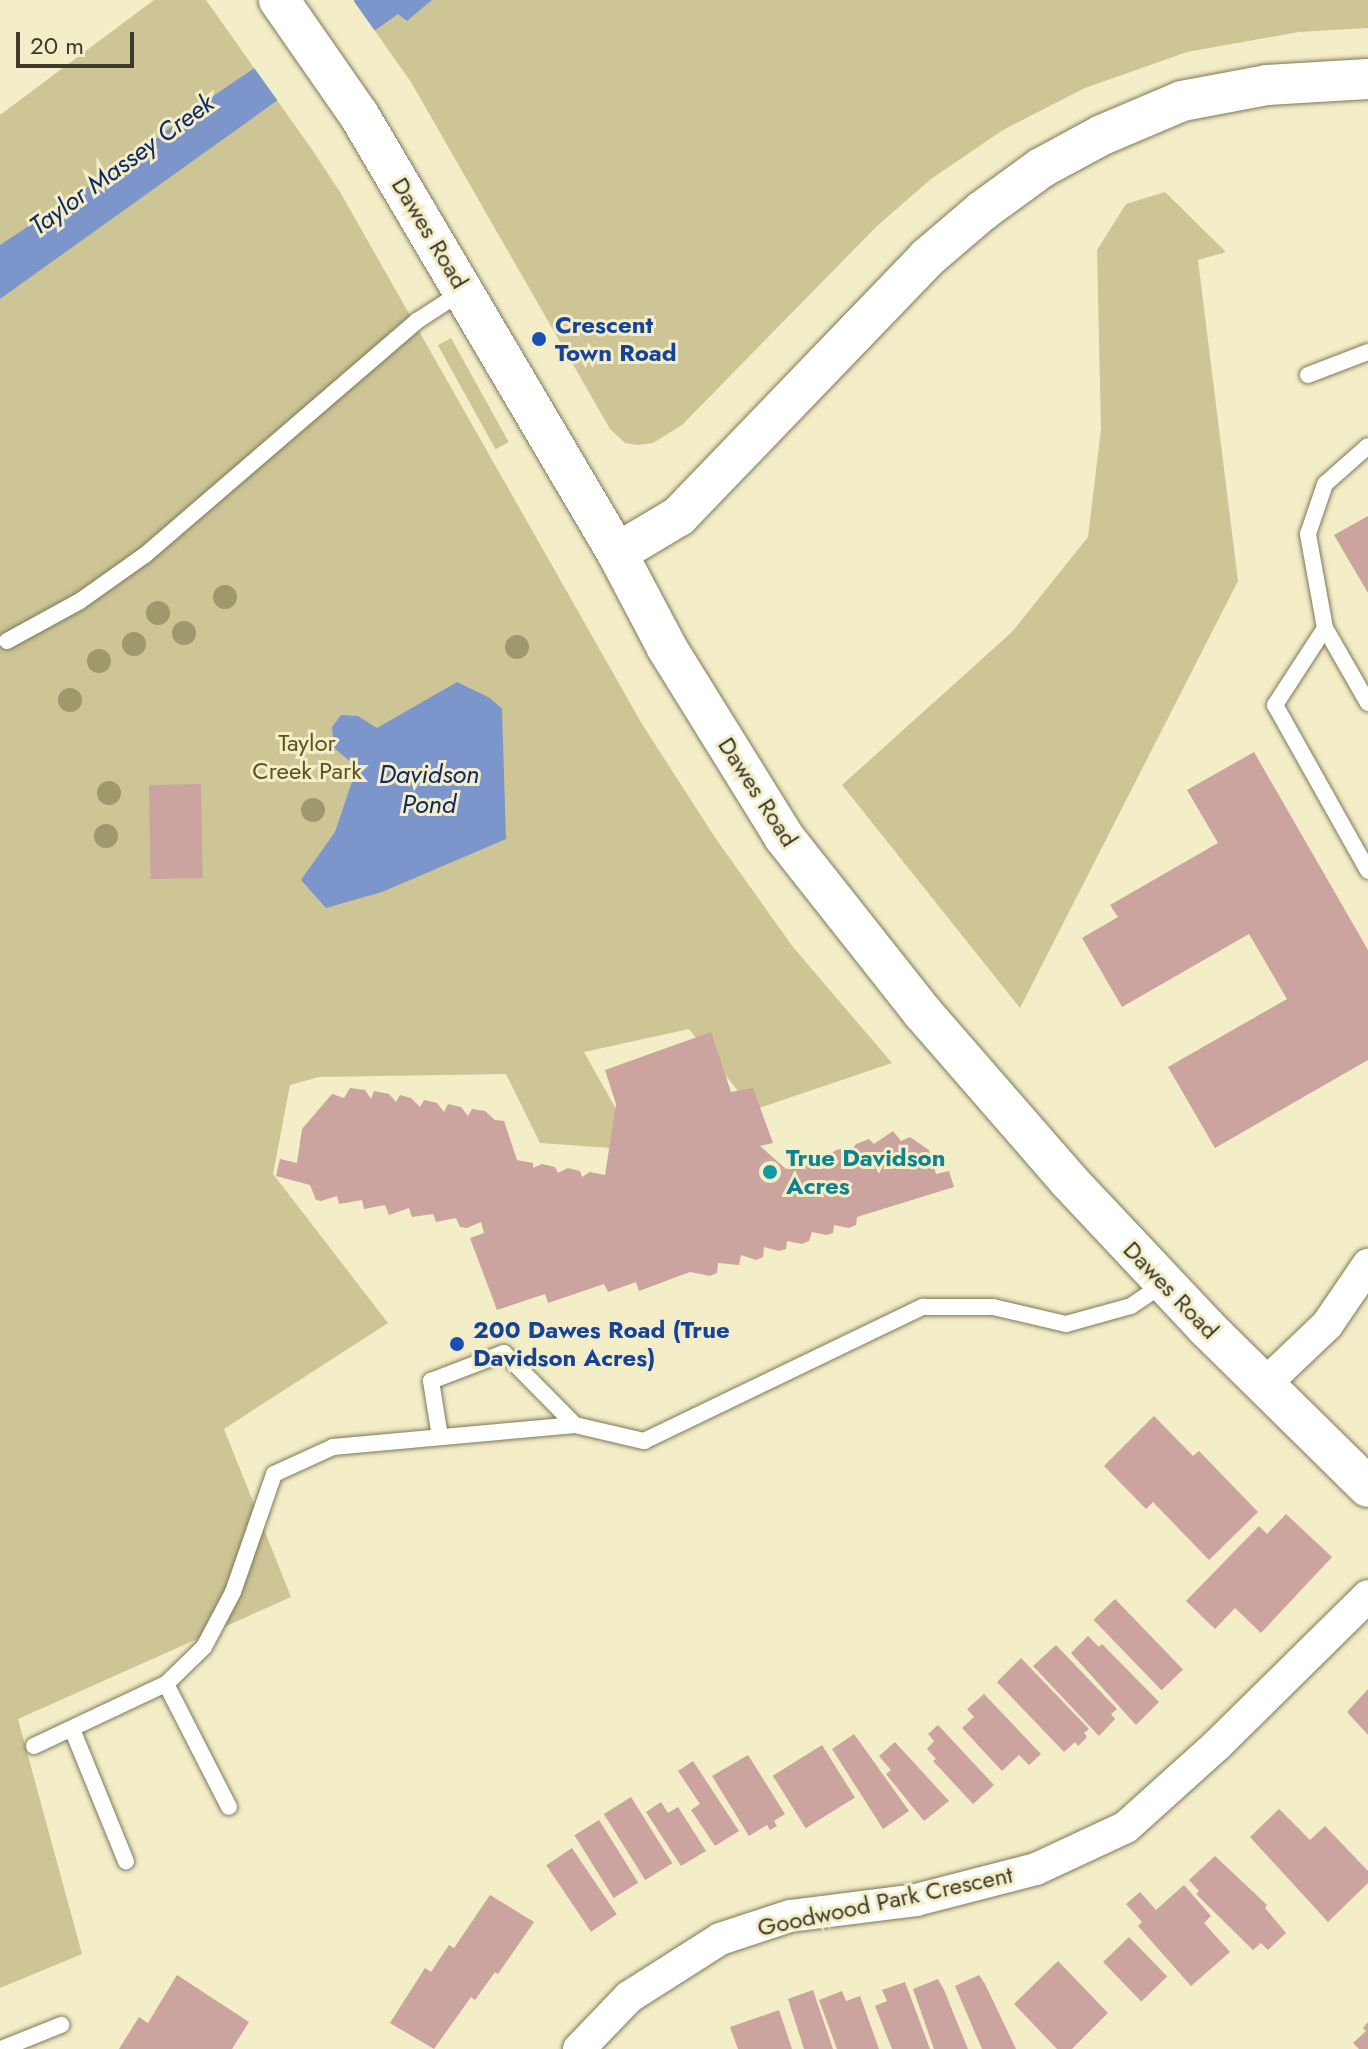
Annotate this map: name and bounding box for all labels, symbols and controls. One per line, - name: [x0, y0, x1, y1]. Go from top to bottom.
- scale bar: [20, 16, 138, 66]
- text: 20 m: [30, 28, 84, 63]
- water label: Taylor Massey Creek: [24, 88, 220, 242]
- street label: Dawes Road: [386, 172, 474, 294]
- place label: Crescent Town Road: [555, 311, 677, 367]
- marker: Crescent Town Road: [530, 330, 548, 348]
- park label: Taylor Creek Park: [252, 729, 362, 785]
- street label: Dawes Road: [712, 732, 804, 852]
- water label: Davidson Pond: [379, 759, 479, 820]
- place label: True Davidson Acres: [786, 1144, 946, 1200]
- marker: True Davidson Acres: [761, 1163, 779, 1181]
- street label: Dawes Road: [1117, 1235, 1225, 1345]
- place label: 200 Dawes Road (True Davidson Acres): [473, 1316, 730, 1372]
- marker: 200 Dawes Road (True Davidson Acres): [448, 1335, 466, 1353]
- street label: Goodwood Park Crescent: [755, 1860, 1015, 1942]

